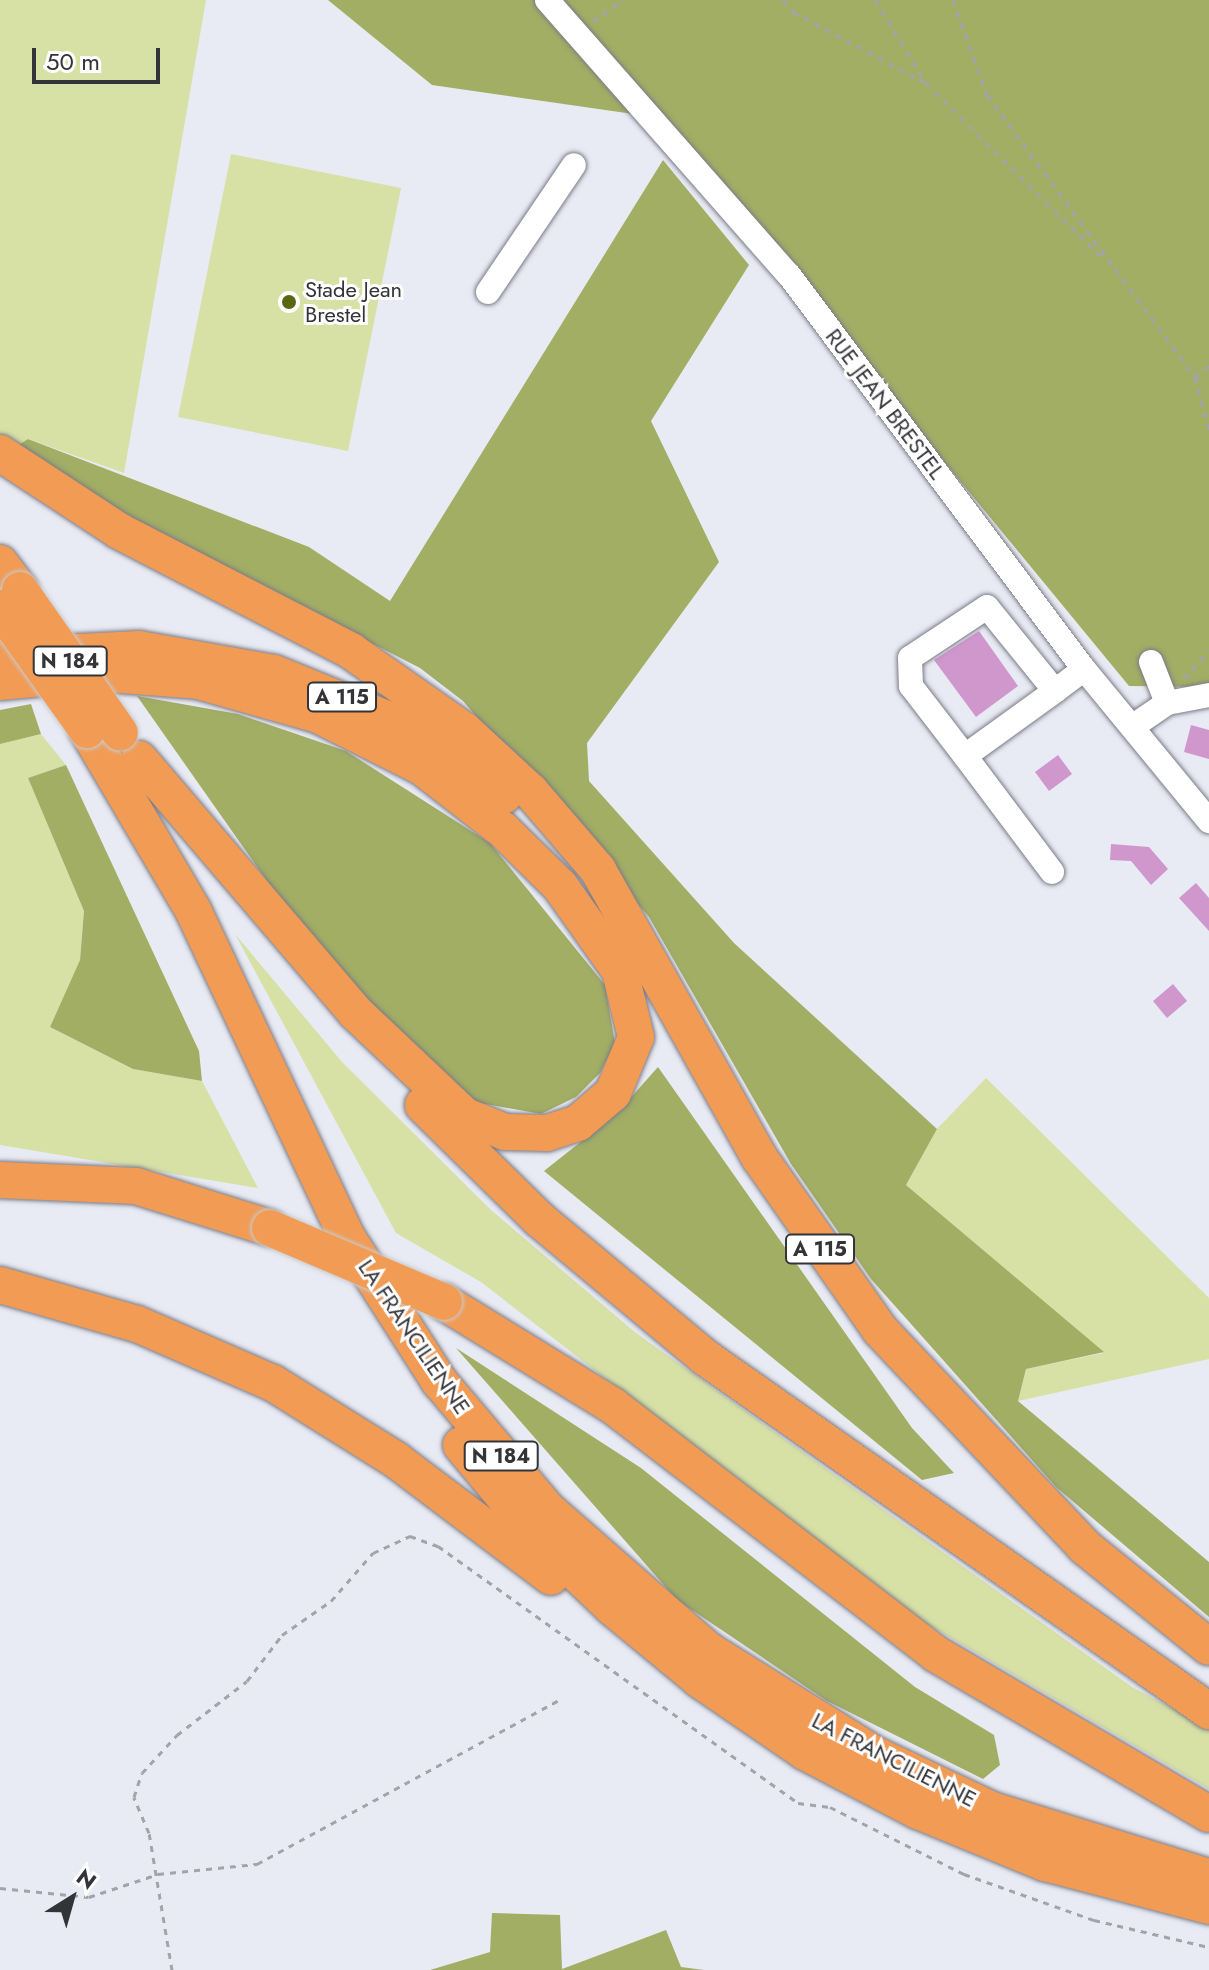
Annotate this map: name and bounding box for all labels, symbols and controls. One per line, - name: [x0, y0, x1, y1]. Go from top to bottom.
- scale bar: [36, 32, 164, 82]
- text: 50 m: [46, 44, 100, 79]
- place label: Stade Jean Brestel: [305, 276, 402, 328]
- marker: Stade Jean Brestel: [280, 293, 298, 311]
- street label: RUE JEAN BRESTEL: [820, 324, 950, 484]
- road number: N 184: [32, 645, 108, 677]
- road number: A 115: [306, 681, 378, 713]
- road number: A 115: [784, 1233, 856, 1265]
- street label: LA FRANCILIENNE: [353, 1255, 475, 1419]
- road number: N 184: [463, 1440, 539, 1472]
- street label: LA FRANCILIENNE: [808, 1707, 980, 1813]
- north arrow: [32, 1858, 112, 1938]
- text: N: [70, 1861, 103, 1897]

